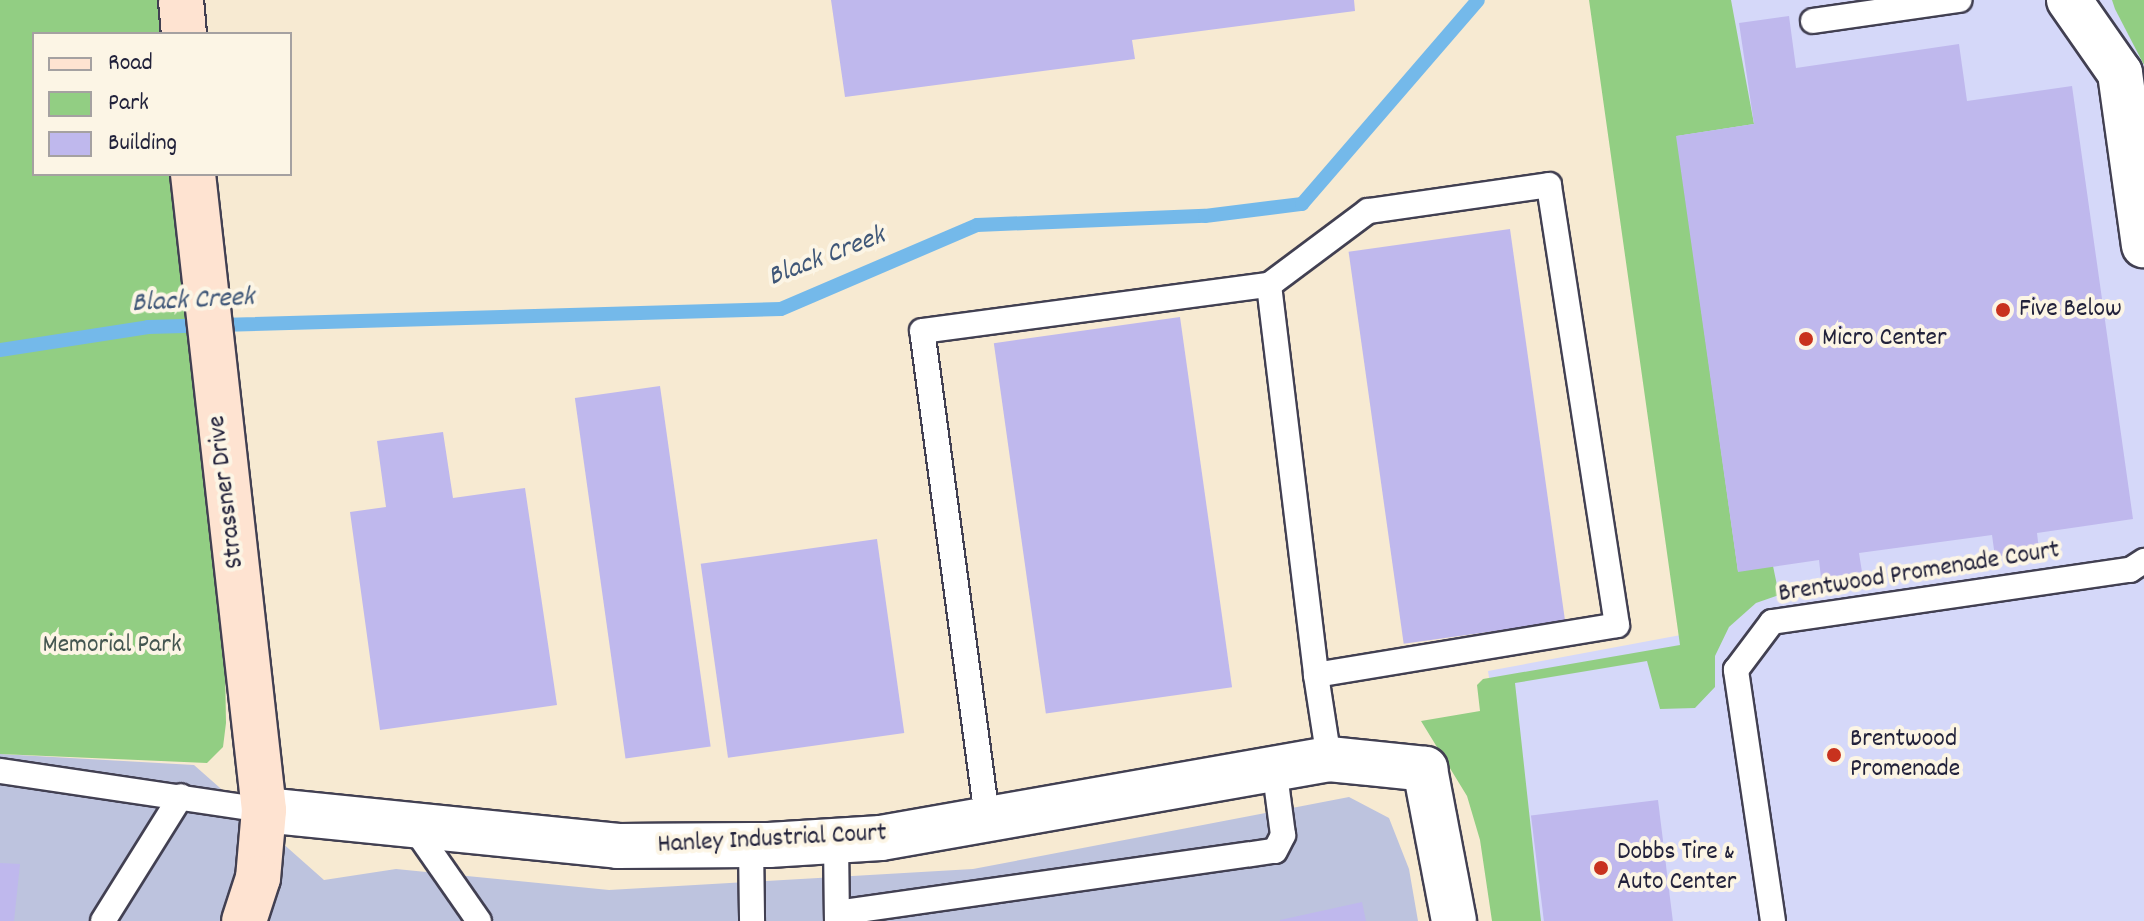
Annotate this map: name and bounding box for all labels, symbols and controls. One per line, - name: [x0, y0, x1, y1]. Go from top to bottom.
- legend: [32, 32, 292, 176]
- text: Road: [108, 47, 153, 81]
- text: Park: [108, 87, 149, 121]
- text: Building: [108, 127, 177, 161]
- water label: Black Creek: [764, 220, 890, 296]
- water label: Black Creek: [131, 282, 255, 322]
- place label: Five Below: [2019, 294, 2122, 326]
- marker: Five Below: [1994, 301, 2012, 319]
- place label: Micro Center: [1822, 323, 1947, 355]
- marker: Micro Center: [1797, 330, 1815, 348]
- street label: Strassner Drive: [202, 414, 252, 570]
- street label: Brentwood Promenade Court: [1776, 535, 2062, 611]
- park label: Memorial Park: [42, 630, 182, 662]
- place label: Brentwood Promenade: [1850, 724, 1960, 786]
- marker: Brentwood Promenade: [1825, 746, 1843, 764]
- street label: Hanley Industrial Court: [657, 818, 887, 862]
- place label: Dobbs Tire & Auto Center: [1617, 837, 1736, 898]
- marker: Dobbs Tire & Auto Center: [1592, 859, 1610, 877]

